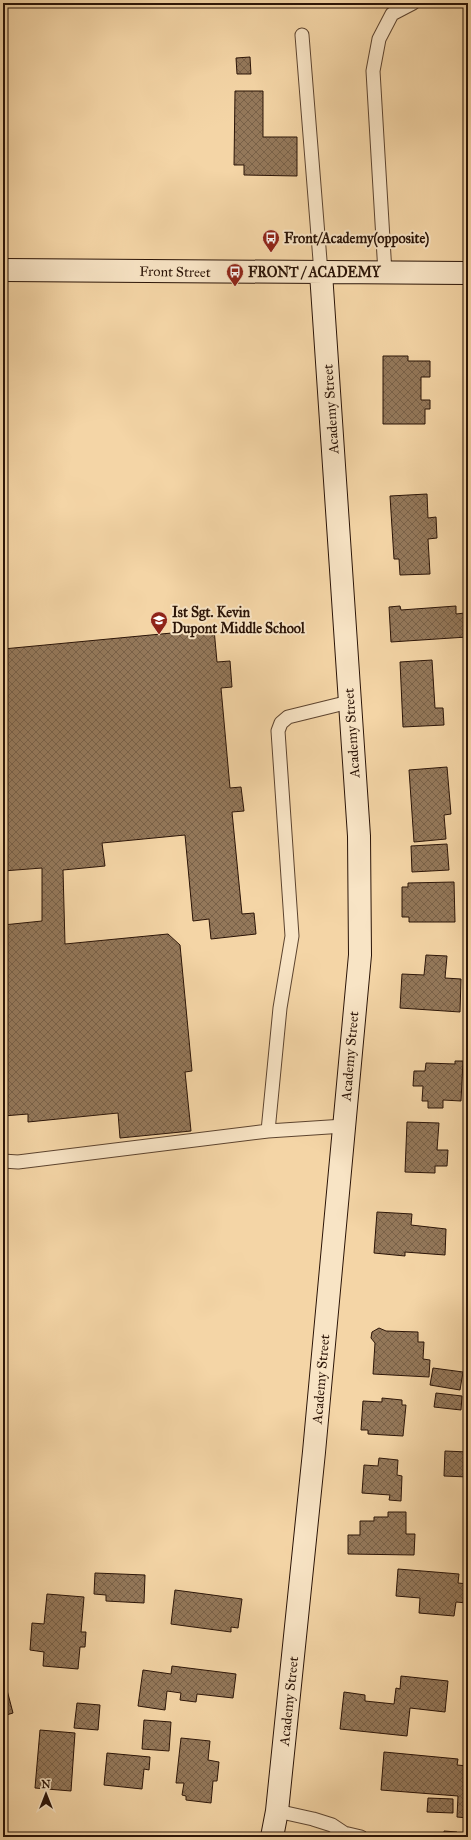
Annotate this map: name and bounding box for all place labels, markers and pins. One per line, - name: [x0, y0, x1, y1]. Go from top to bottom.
- bus stop icon: Front/Academy(opposite): [261, 228, 281, 253]
- place label: Front/Academy(opposite): [284, 230, 429, 248]
- bus stop icon: FRONT / ACADEMY: [225, 262, 245, 287]
- place label: FRONT / ACADEMY: [248, 264, 382, 281]
- place label: Ist Sgt. Kevin Dupont Middle School: [172, 604, 306, 638]
- school or university icon: Ist Sgt. Kevin Dupont Middle School: [149, 610, 169, 635]

